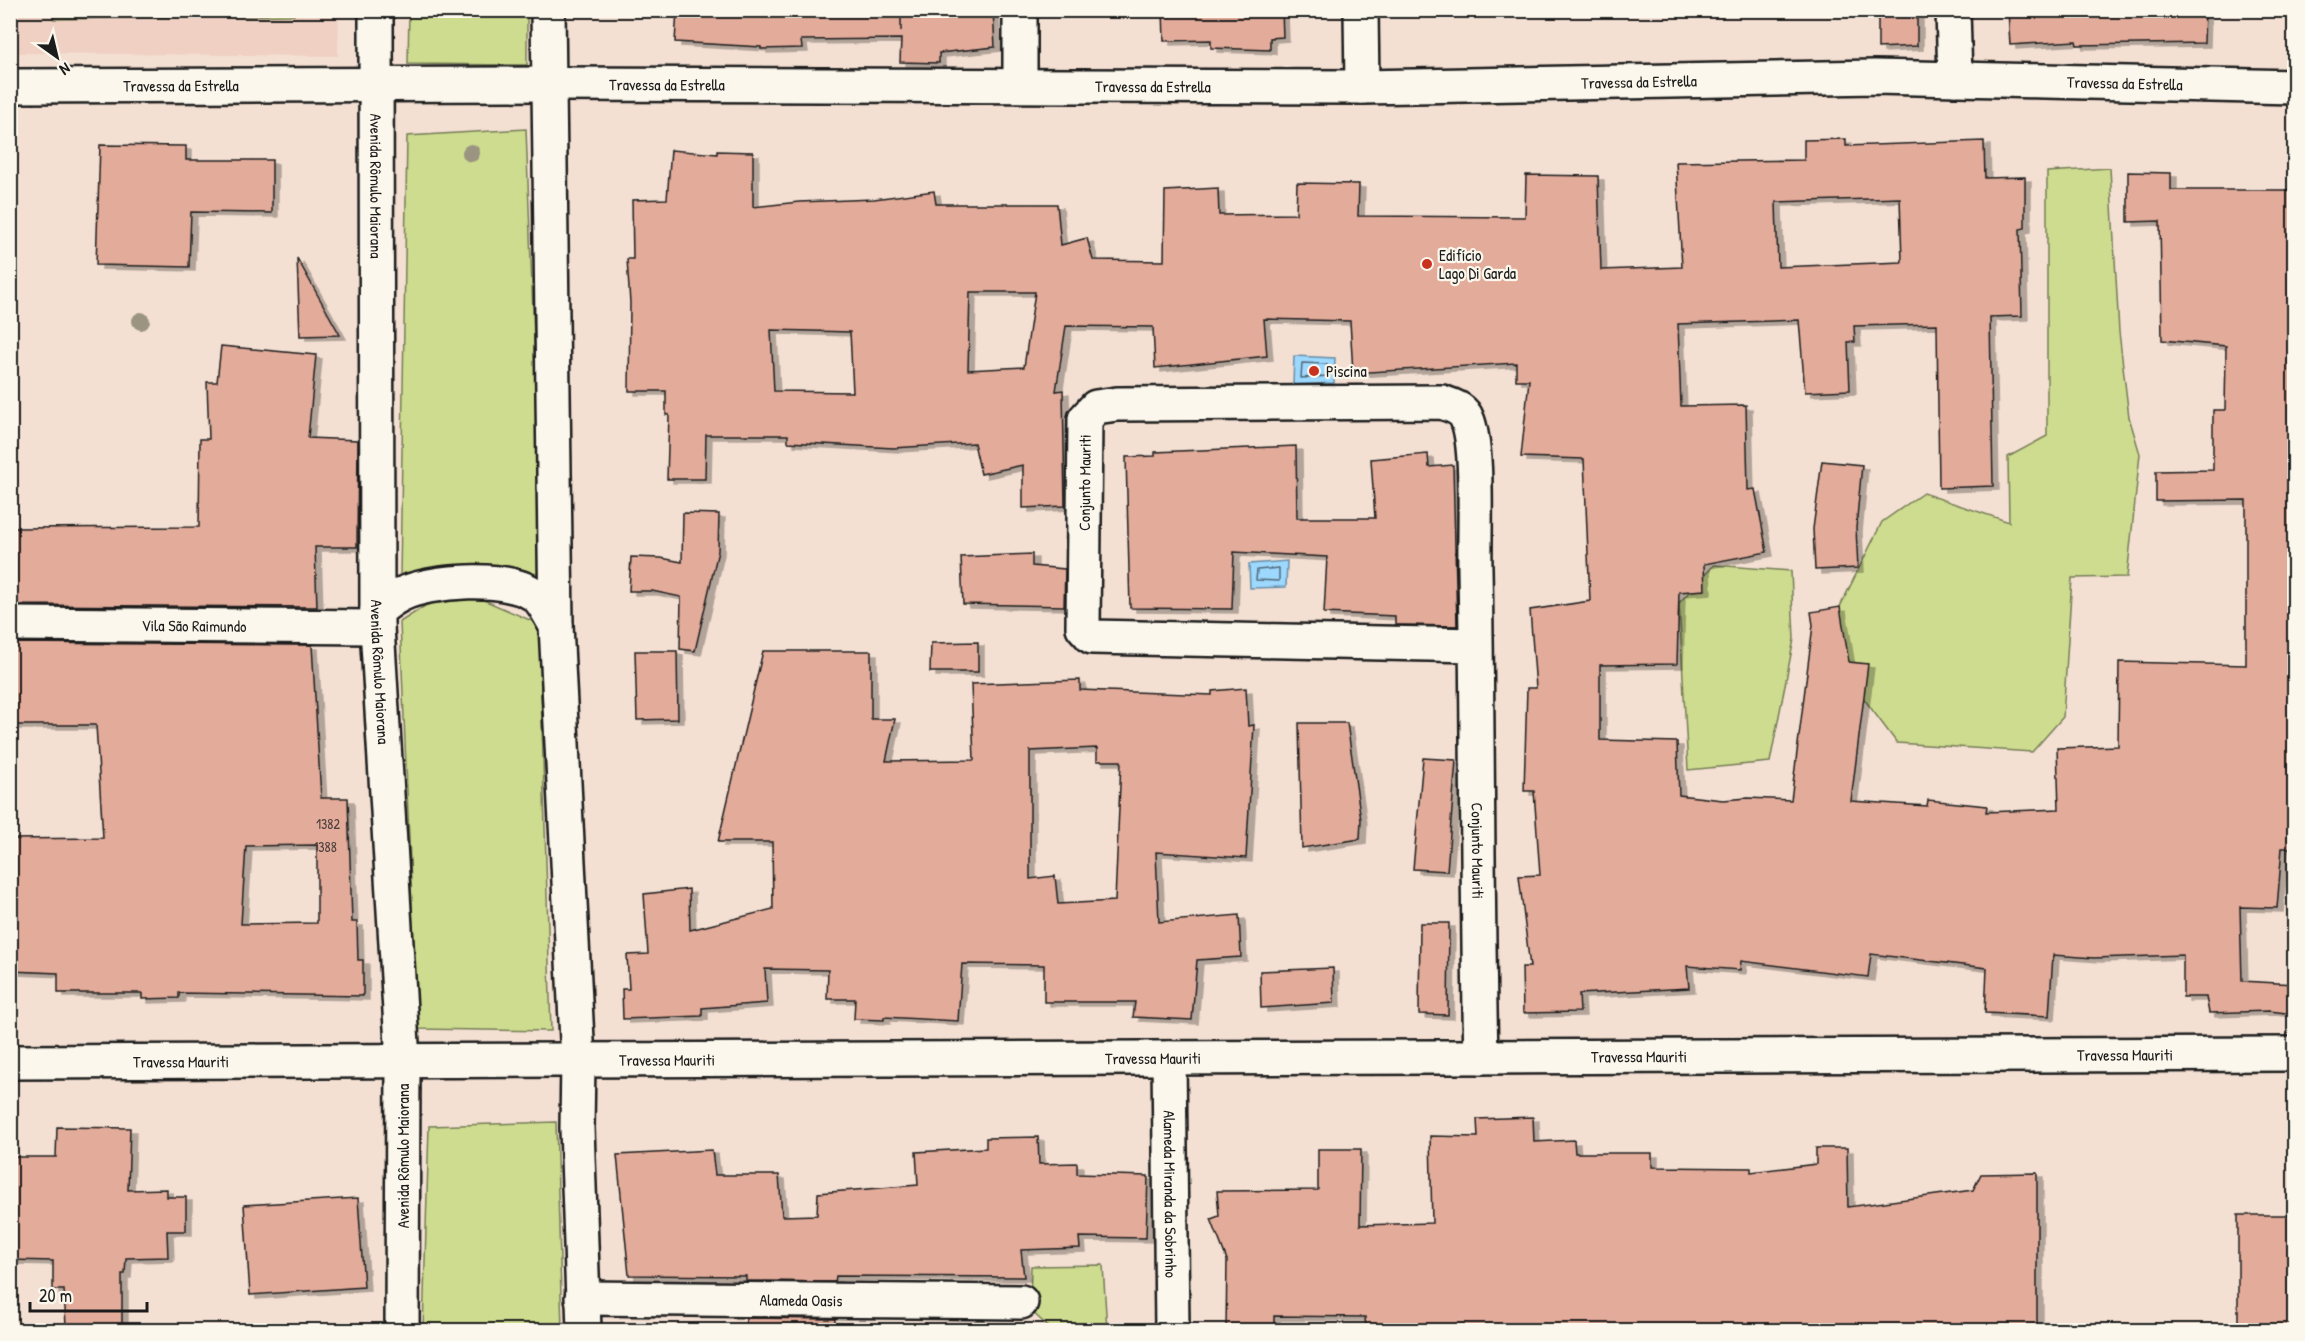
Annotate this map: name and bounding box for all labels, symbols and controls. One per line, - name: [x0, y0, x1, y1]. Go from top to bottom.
- north arrow: [27, 27, 87, 87]
- text: N: [55, 58, 75, 81]
- street label: Travessa da Estrella: [1581, 69, 1697, 94]
- street label: Travessa da Estrella: [2067, 71, 2183, 95]
- street label: Travessa da Estrella: [609, 73, 725, 96]
- street label: Travessa da Estrella: [123, 74, 239, 97]
- street label: Travessa da Estrella: [1095, 75, 1211, 97]
- street label: Avenida Rômulo Maiorana: [365, 114, 387, 258]
- place label: Edifício Lago Di Garda: [1439, 244, 1516, 284]
- marker: Edifício Lago Di Garda: [1420, 257, 1434, 271]
- place label: Piscina: [1326, 360, 1367, 382]
- marker: Piscina: [1307, 364, 1321, 378]
- street label: Conjunto Mauriti: [1073, 434, 1096, 531]
- street label: Avenida Rômulo Maiorana: [366, 600, 395, 745]
- street label: Vila São Raimundo: [141, 614, 247, 637]
- street label: Conjunto Mauriti: [1467, 802, 1489, 899]
- house number: 1382: [316, 814, 340, 833]
- house number: 1388: [313, 837, 337, 856]
- street label: Travessa Mauriti: [2077, 1043, 2173, 1066]
- street label: Travessa Mauriti: [1591, 1045, 1687, 1067]
- street label: Travessa Mauriti: [1105, 1047, 1201, 1069]
- street label: Travessa Mauriti: [619, 1049, 715, 1071]
- street label: Travessa Mauriti: [133, 1050, 229, 1073]
- street label: Avenida Rômulo Maiorana: [392, 1084, 414, 1228]
- street label: Alameda Miranda da Sobrinho: [1159, 1110, 1182, 1278]
- scale bar: [30, 1275, 147, 1313]
- text: 20 m: [39, 1283, 72, 1308]
- street label: Alameda Oasis: [759, 1289, 843, 1311]

